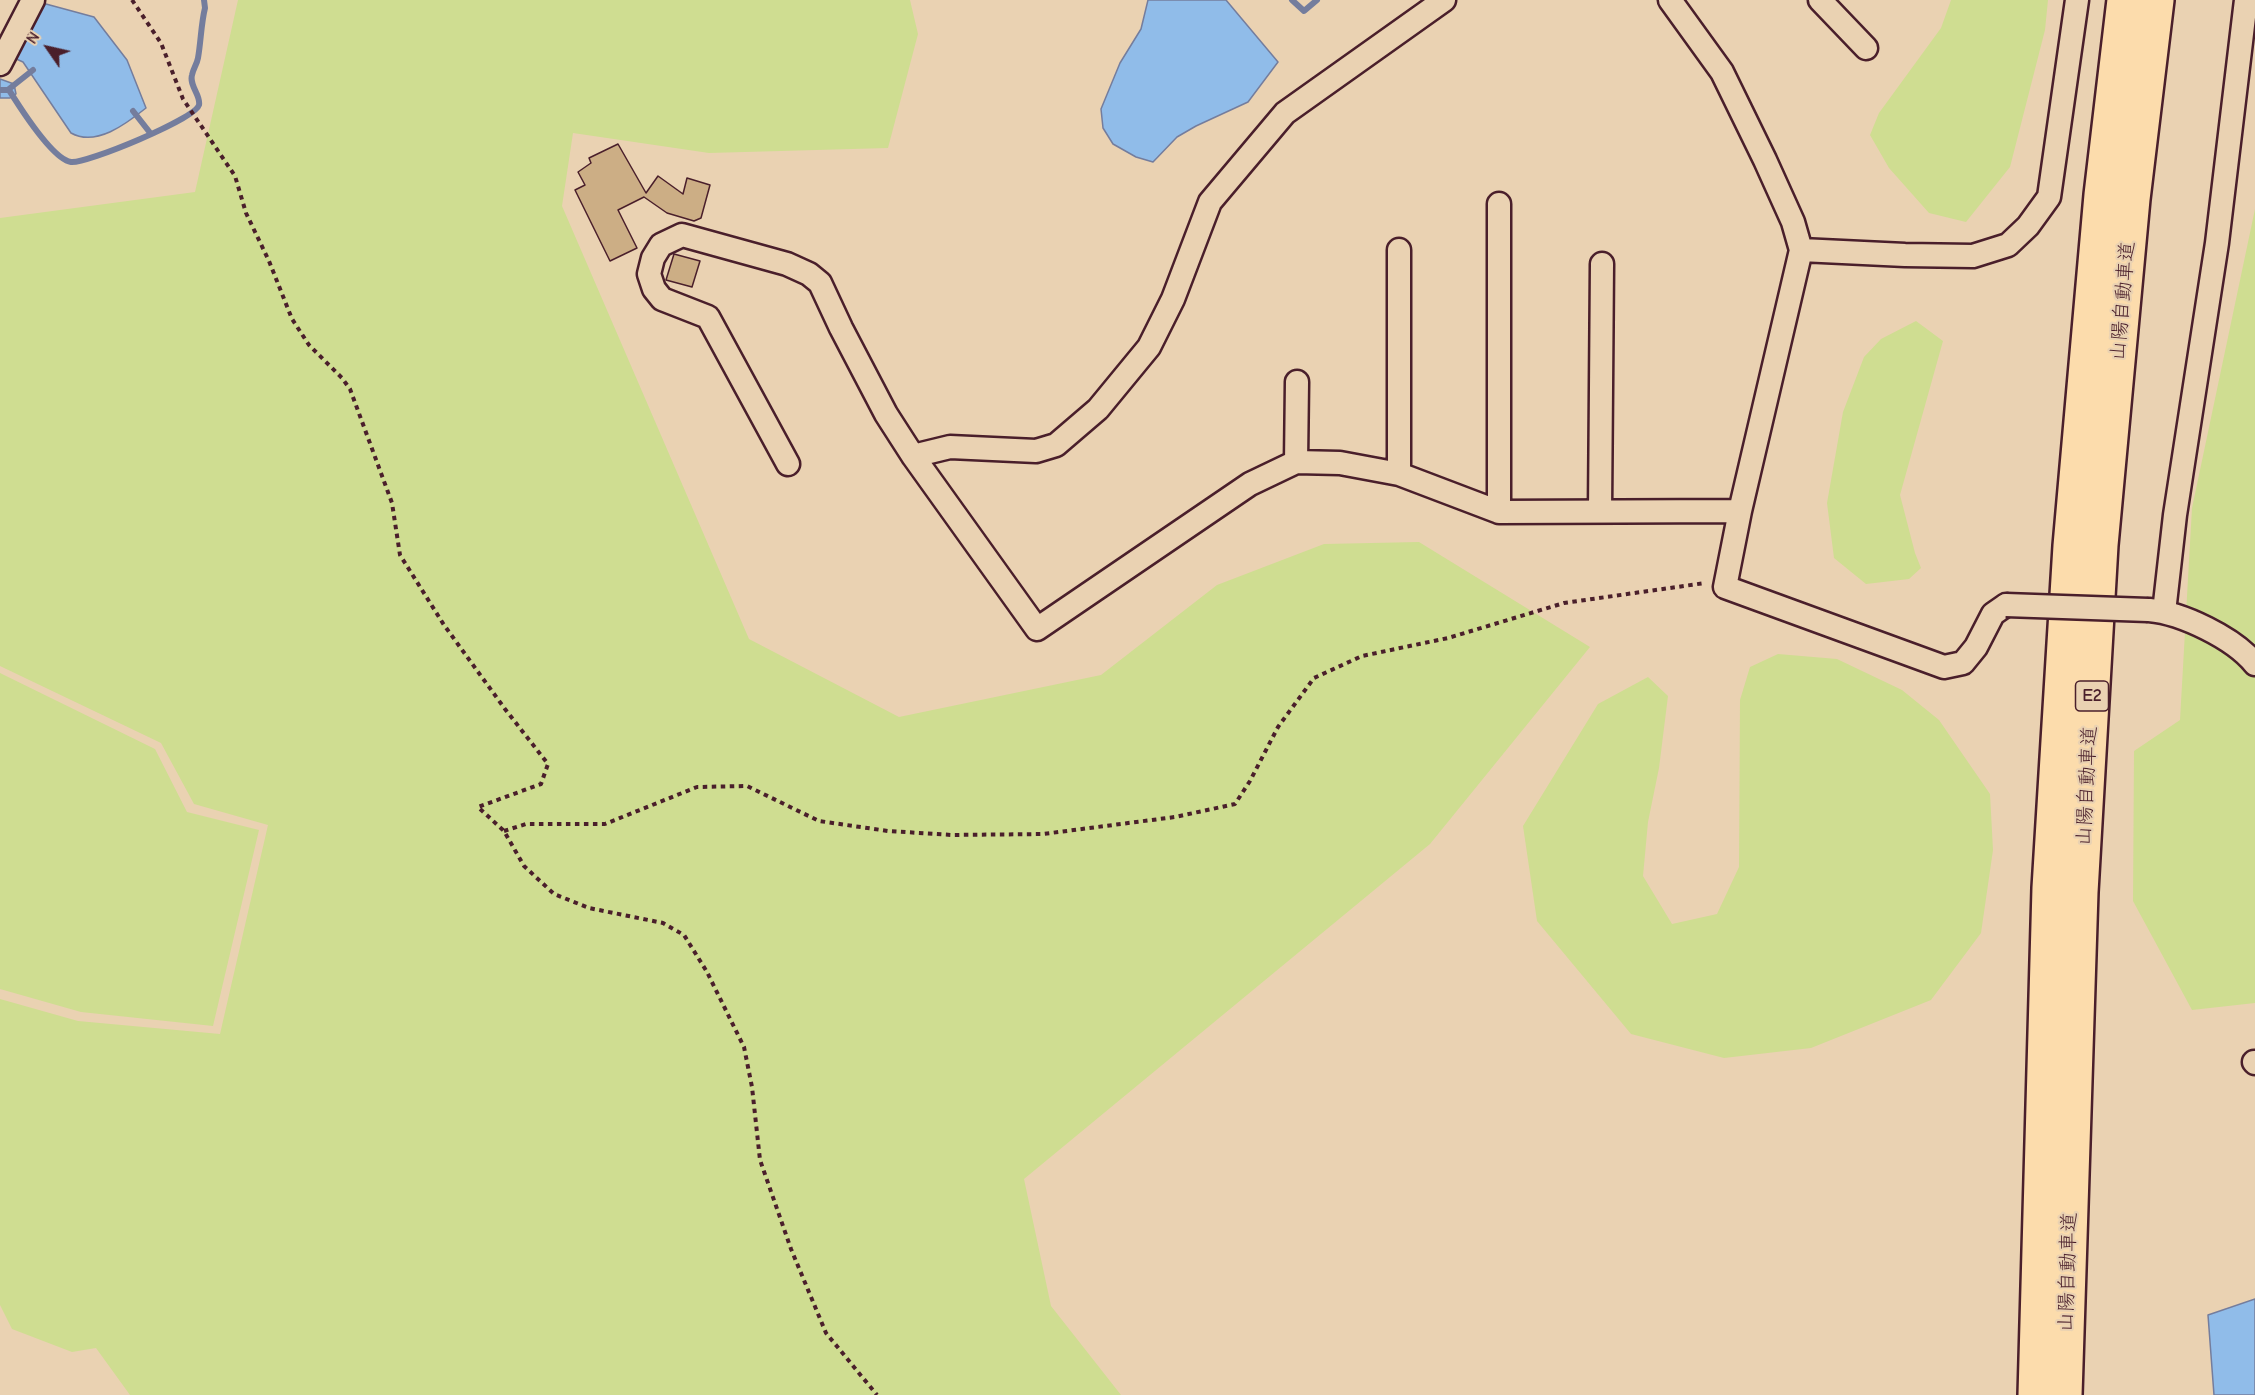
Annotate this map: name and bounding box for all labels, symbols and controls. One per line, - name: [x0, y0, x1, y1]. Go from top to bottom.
- north arrow: [18, 18, 78, 78]
- text: N: [23, 29, 43, 47]
- street label: 山陽自動車道: [2106, 240, 2140, 362]
- road number: E2: [2076, 681, 2108, 711]
- street label: 山陽自動車道: [2072, 725, 2102, 847]
- street label: 山陽自動車道: [2054, 1212, 2082, 1332]

